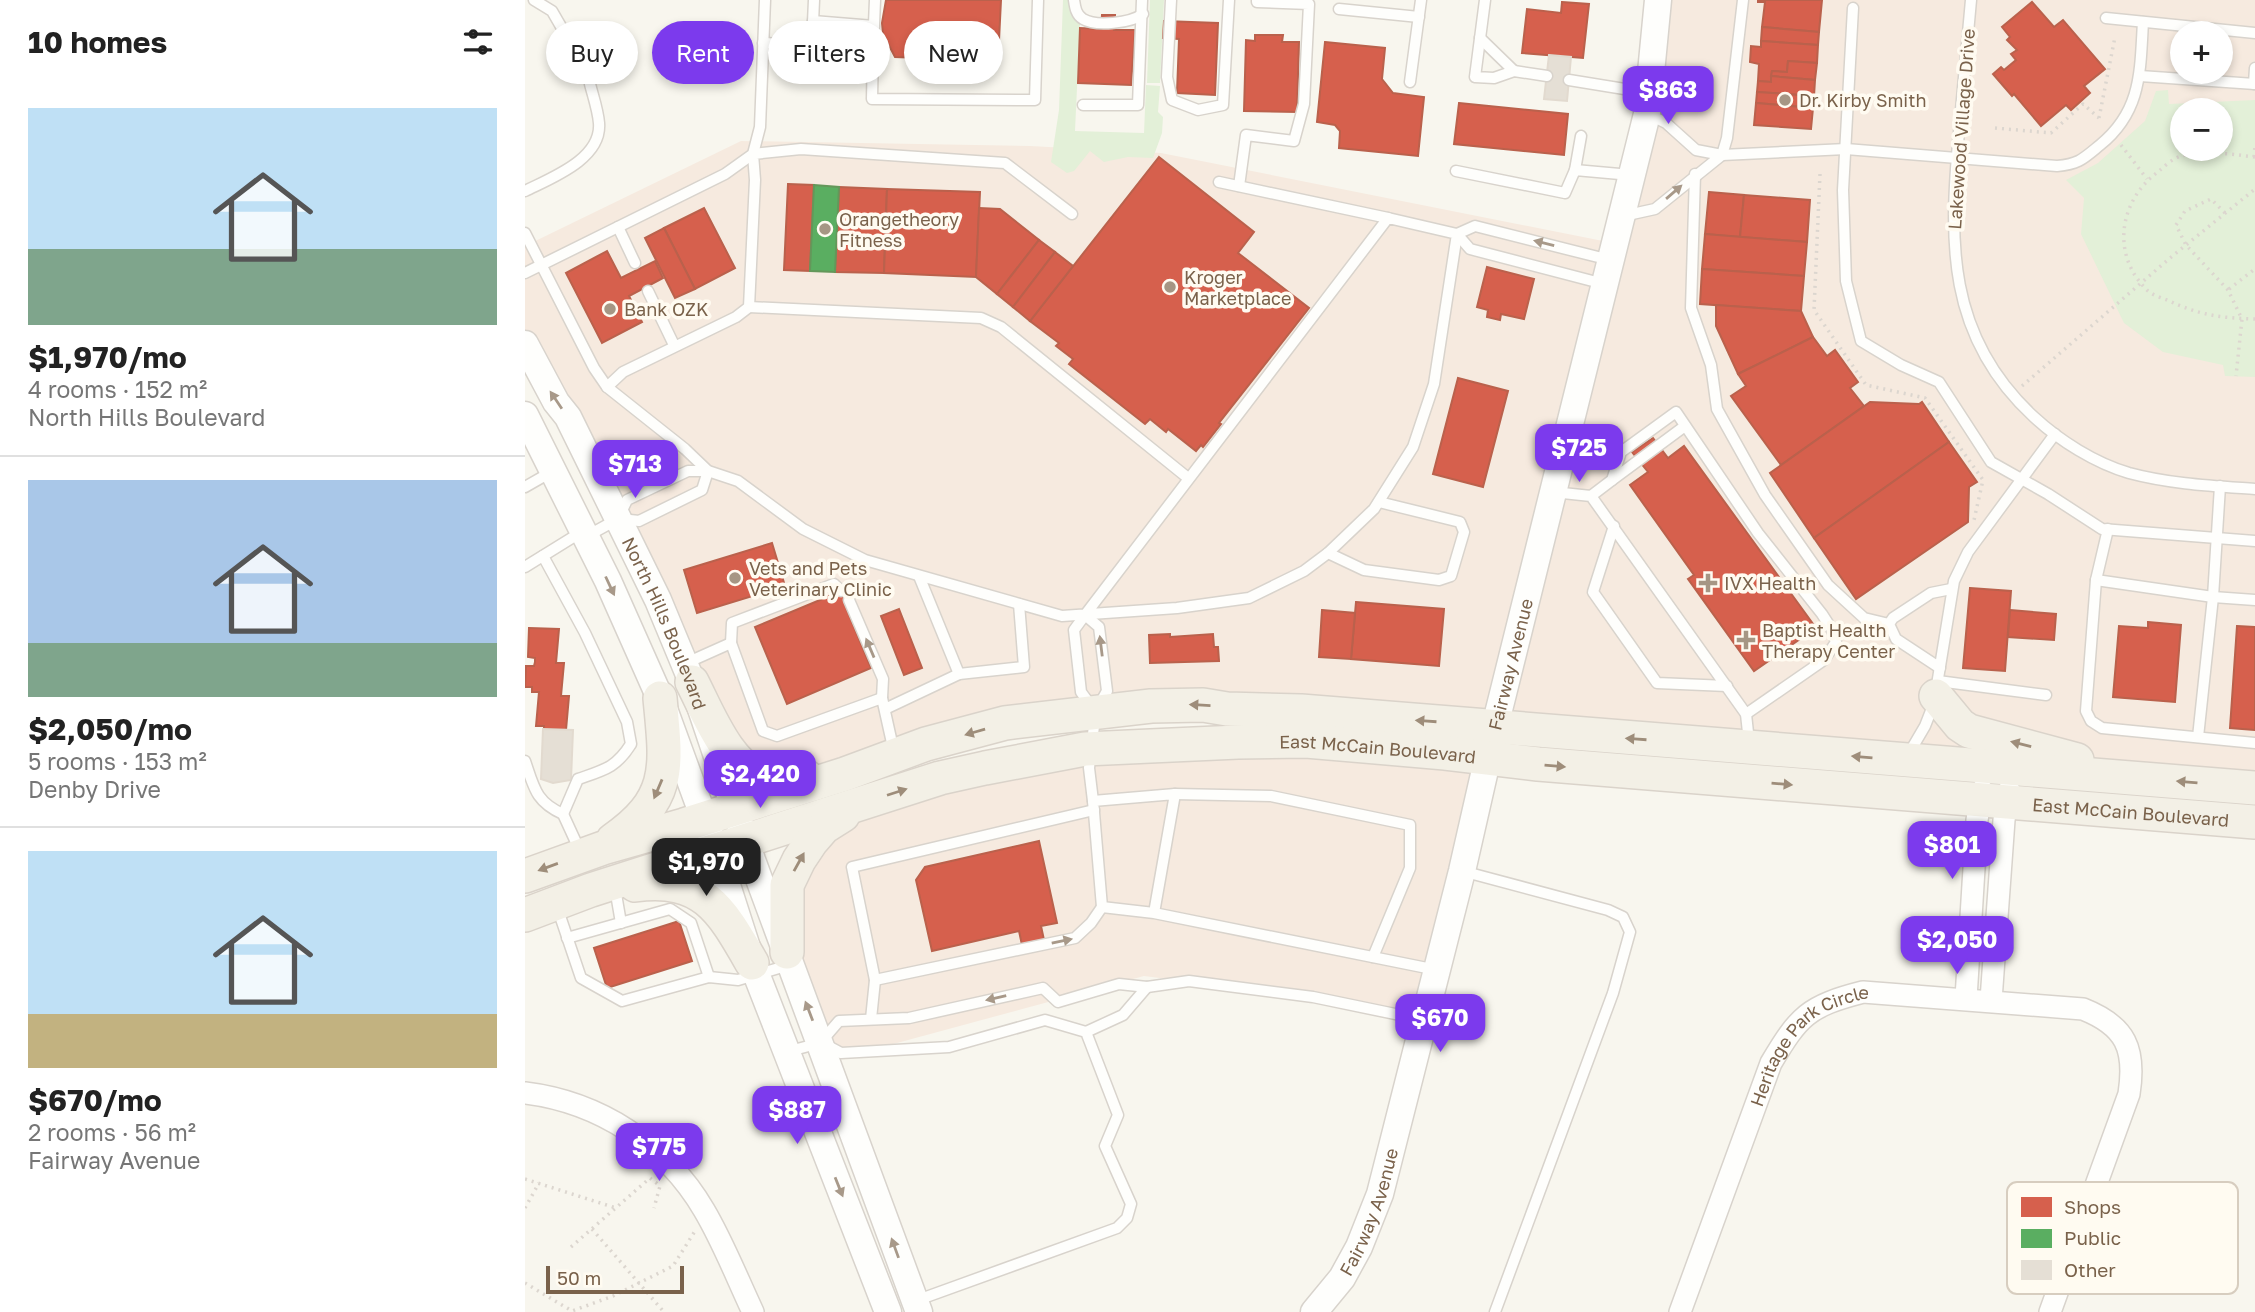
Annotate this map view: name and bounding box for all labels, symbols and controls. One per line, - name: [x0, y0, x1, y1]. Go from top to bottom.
- chip: Buy: [546, 21, 638, 84]
- chip: Rent: [652, 21, 754, 84]
- chip: Filters: [768, 21, 890, 84]
- chip: New: [904, 21, 1003, 84]
- map controls: [2170, 21, 2233, 161]
- button: +: [2170, 21, 2233, 84]
- icon: filters: [459, 23, 497, 61]
- text: 10 homes: [28, 24, 167, 60]
- street label: Lakewood Village Drive: [1943, 28, 1979, 230]
- pin: $863: [1627, 66, 1709, 126]
- text: $863: [1639, 75, 1697, 103]
- place label: Dr. Kirby Smith: [1799, 89, 1926, 111]
- marker: Dr. Kirby Smith: [1777, 92, 1793, 108]
- button: −: [2170, 98, 2233, 161]
- icon: home: [200, 154, 326, 280]
- one-way arrow: [1665, 184, 1683, 200]
- place label: Orangetheory Fitness: [839, 208, 959, 251]
- marker: Orangetheory Fitness: [817, 221, 833, 237]
- one-way arrow: [1532, 237, 1554, 248]
- place label: Kroger Marketplace: [1184, 266, 1291, 309]
- marker: Kroger Marketplace: [1162, 279, 1178, 295]
- place label: Bank OZK: [624, 298, 708, 320]
- marker: Bank OZK: [602, 301, 618, 317]
- text: $1,970/mo: [28, 339, 187, 375]
- text: 4 rooms · 152 m²: [28, 375, 207, 403]
- one-way arrow: [549, 391, 563, 409]
- text: North Hills Boulevard: [28, 403, 265, 431]
- pin: $725: [1538, 424, 1620, 484]
- text: $725: [1551, 433, 1607, 461]
- pin: $713: [594, 440, 676, 500]
- text: $713: [608, 449, 662, 477]
- icon: home: [200, 526, 326, 652]
- street label: North Hills Boulevard: [618, 533, 711, 712]
- place label: Vets and Pets Veterinary Clinic: [749, 557, 892, 600]
- marker: Vets and Pets Veterinary Clinic: [727, 570, 743, 586]
- place label: IVX Health: [1724, 572, 1816, 594]
- marker: IVX Health: [1698, 573, 1718, 593]
- one-way arrow: [604, 576, 616, 596]
- street label: Fairway Avenue: [1483, 596, 1537, 732]
- place label: Baptist Health Therapy Center: [1762, 619, 1895, 662]
- marker: Baptist Health Therapy Center: [1736, 630, 1756, 650]
- one-way arrow: [1096, 635, 1107, 657]
- one-way arrow: [864, 637, 875, 658]
- one-way arrow: [1188, 700, 1210, 711]
- text: $2,050/mo: [28, 711, 192, 747]
- one-way arrow: [1415, 715, 1437, 726]
- one-way arrow: [963, 727, 985, 738]
- street label: East McCain Boulevard: [1279, 730, 1477, 768]
- one-way arrow: [1624, 733, 1646, 744]
- one-way arrow: [2010, 738, 2032, 749]
- text: 5 rooms · 153 m²: [28, 747, 207, 775]
- pin: $2,420: [703, 750, 817, 810]
- one-way arrow: [1851, 751, 1873, 762]
- text: $2,420: [720, 759, 800, 787]
- one-way arrow: [1544, 761, 1566, 772]
- text: Denby Drive: [28, 775, 161, 803]
- one-way arrow: [2176, 776, 2198, 787]
- one-way arrow: [652, 779, 663, 800]
- one-way arrow: [1771, 779, 1793, 790]
- one-way arrow: [886, 786, 907, 796]
- street label: East McCain Boulevard: [2031, 793, 2230, 831]
- pin: $801: [1911, 822, 1993, 881]
- text: $801: [1924, 830, 1980, 858]
- pin: $1,970: [649, 838, 763, 898]
- text: $1,970: [668, 847, 744, 875]
- one-way arrow: [793, 853, 805, 872]
- one-way arrow: [537, 862, 558, 873]
- icon: home: [200, 897, 326, 1023]
- pin: $2,050: [1900, 916, 2014, 976]
- text: $2,050: [1917, 925, 1997, 953]
- one-way arrow: [1051, 935, 1073, 946]
- street label: Heritage Park Circle: [1745, 981, 1870, 1109]
- one-way arrow: [985, 993, 1007, 1004]
- pin: $670: [1399, 995, 1481, 1054]
- one-way arrow: [803, 1001, 814, 1022]
- text: $670: [1411, 1003, 1469, 1031]
- text: $670/mo: [28, 1082, 162, 1118]
- pin: $887: [756, 1086, 838, 1146]
- text: $887: [768, 1095, 826, 1123]
- text: 2 rooms · 56 m²: [28, 1118, 196, 1146]
- pin: $775: [618, 1124, 700, 1183]
- text: $775: [632, 1132, 686, 1160]
- text: Fairway Avenue: [28, 1146, 200, 1174]
- street label: Fairway Avenue: [1335, 1146, 1402, 1279]
- one-way arrow: [833, 1176, 844, 1197]
- legend: [2007, 1182, 2238, 1294]
- text: Shops: [2064, 1195, 2121, 1218]
- text: Public: [2064, 1226, 2121, 1249]
- one-way arrow: [889, 1237, 900, 1258]
- text: Other: [2064, 1258, 2116, 1281]
- scale bar: [546, 1263, 684, 1295]
- text: 50 m: [557, 1266, 601, 1289]

